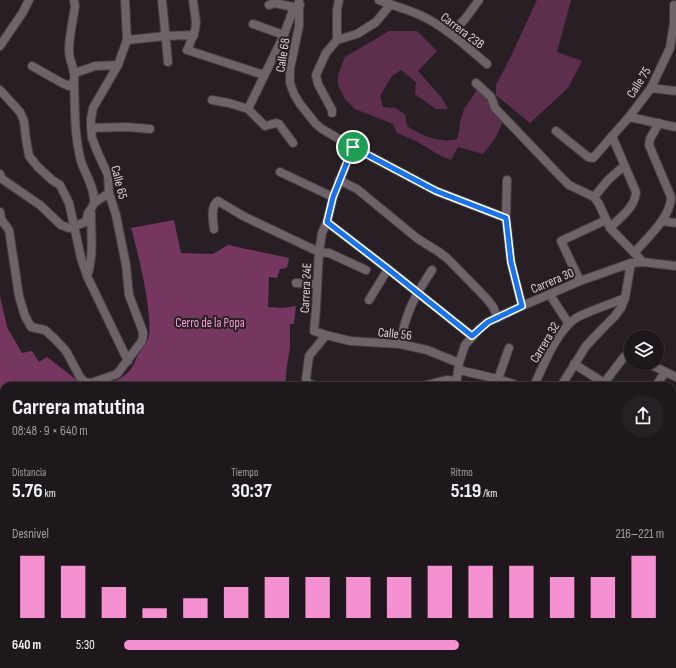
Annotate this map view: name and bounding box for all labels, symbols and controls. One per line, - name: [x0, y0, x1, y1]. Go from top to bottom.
- street label: Carrera 23B: [437, 9, 488, 53]
- street label: Calle 68: [272, 37, 294, 73]
- street label: Calle 75: [623, 64, 655, 101]
- pin: [336, 130, 370, 164]
- icon: arrive: [342, 136, 364, 158]
- street label: Calle 65: [107, 164, 131, 201]
- street label: Carrera 24E: [297, 263, 315, 314]
- street label: Carrera 30: [528, 265, 577, 297]
- park label: Cerro de la Popa: [175, 315, 245, 331]
- street label: Carrera 32: [526, 319, 563, 366]
- street label: Calle 56: [377, 324, 413, 344]
- map controls: [624, 330, 664, 370]
- button: layers: [624, 330, 664, 370]
- text: Carrera matutina: [12, 394, 145, 421]
- button: share: [622, 395, 664, 437]
- text: 08:48 · 9 × 640 m: [12, 423, 88, 439]
- text: Distancia: [12, 466, 46, 479]
- text: Tiempo: [231, 466, 258, 479]
- text: Ritmo: [451, 466, 473, 479]
- text: 5.76: [12, 479, 43, 503]
- text: 30:37: [231, 479, 272, 503]
- text: 5:19: [451, 479, 481, 503]
- text: km: [43, 487, 56, 500]
- text: /km: [481, 487, 497, 500]
- text: Desnivel: [12, 526, 49, 542]
- text: 216–221 m: [615, 526, 664, 542]
- text: 640 m: [12, 637, 41, 653]
- text: 5:30: [76, 637, 95, 653]

